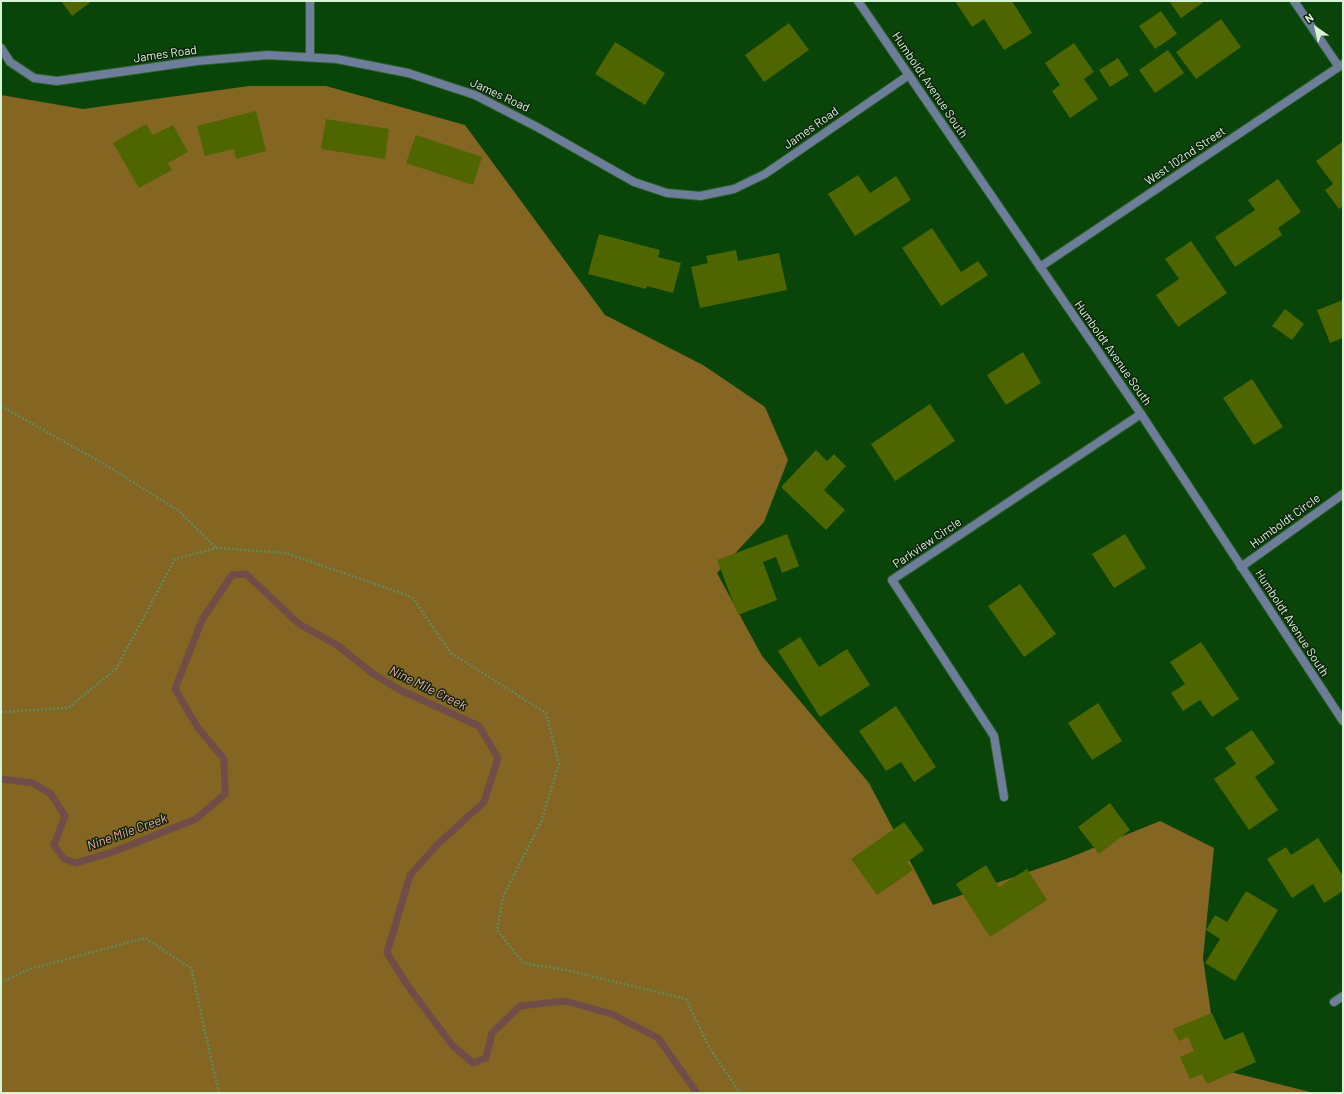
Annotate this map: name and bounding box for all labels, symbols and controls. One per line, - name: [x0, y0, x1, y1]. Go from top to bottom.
- north arrow: [1296, 8, 1336, 48]
- text: N: [1302, 10, 1316, 25]
- street label: Humboldt Avenue South: [889, 29, 971, 141]
- street label: James Road: [132, 42, 198, 66]
- street label: James Road: [468, 75, 532, 115]
- street label: James Road: [781, 104, 841, 152]
- street label: West 102nd Street: [1142, 124, 1228, 188]
- street label: Humboldt Avenue South: [1071, 298, 1155, 408]
- street label: Humboldt Circle: [1247, 491, 1323, 551]
- street label: Parkview Circle: [890, 515, 964, 571]
- street label: Humboldt Avenue South: [1252, 567, 1332, 679]
- water label: Nine Mile Creek: [387, 663, 469, 713]
- water label: Nine Mile Creek: [85, 810, 169, 854]

